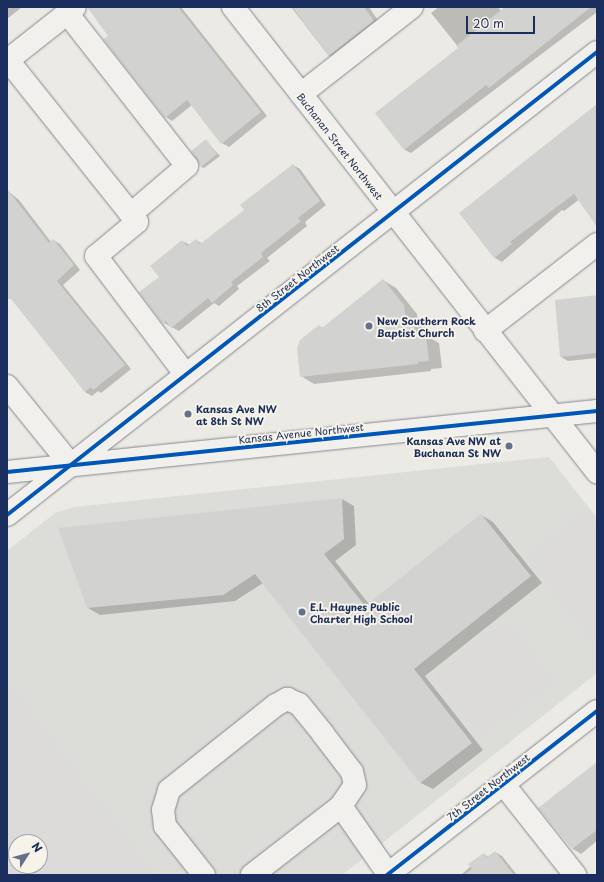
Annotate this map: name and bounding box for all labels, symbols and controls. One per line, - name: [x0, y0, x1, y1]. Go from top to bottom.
- scale bar: [468, 8, 537, 34]
- text: 20 m: [473, 14, 504, 32]
- street label: Buchanan Street Northwest: [294, 90, 386, 202]
- street label: 8th Street Northwest: [253, 242, 341, 314]
- place label: New Southern Rock Baptist Church: [377, 314, 477, 338]
- marker: New Southern Rock Baptist Church: [364, 321, 374, 331]
- place label: Kansas Ave NW at 8th St NW: [196, 402, 276, 426]
- marker: Kansas Ave NW at 8th St NW: [183, 409, 193, 419]
- street label: Kansas Avenue Northwest: [238, 421, 364, 445]
- place label: Kansas Ave NW at Buchanan St NW: [406, 434, 501, 458]
- marker: Kansas Ave NW at Buchanan St NW: [504, 441, 514, 451]
- place label: E.L. Haynes Public Charter High School: [310, 600, 414, 624]
- marker: E.L. Haynes Public Charter High School: [297, 607, 307, 617]
- street label: 7th Street Northwest: [444, 751, 532, 823]
- north arrow: [8, 834, 48, 874]
- text: N: [28, 839, 47, 856]

